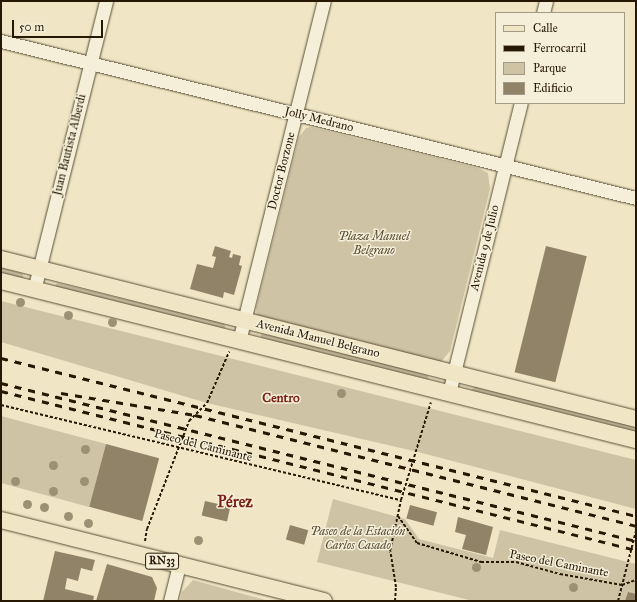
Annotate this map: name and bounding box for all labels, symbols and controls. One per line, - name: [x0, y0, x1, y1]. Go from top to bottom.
- scale bar: [14, 12, 105, 38]
- legend: [495, 12, 625, 104]
- text: 50 m: [19, 20, 44, 34]
- text: Calle: [533, 21, 558, 35]
- text: Ferrocarril: [533, 41, 586, 55]
- text: Parque: [533, 61, 566, 75]
- text: Edificio: [533, 81, 572, 95]
- street label: Juan Bautista Alberdi: [50, 93, 90, 197]
- street label: Jolly Medrano: [283, 104, 355, 136]
- street label: Doctor Borzone: [265, 131, 299, 211]
- street label: Avenida 9 de Julio: [467, 204, 503, 292]
- park label: Plaza Manuel Belgrano: [339, 230, 409, 258]
- street label: Avenida Manuel Belgrano: [255, 317, 381, 361]
- district label: Centro: [262, 390, 300, 406]
- street label: Paseo del Caminante: [152, 427, 254, 465]
- district label: Pérez: [217, 492, 253, 512]
- park label: Paseo de la Estación Carlos Casado: [311, 525, 405, 553]
- street label: Paseo del Caminante: [508, 547, 610, 581]
- road number: RN33: [145, 552, 179, 570]

